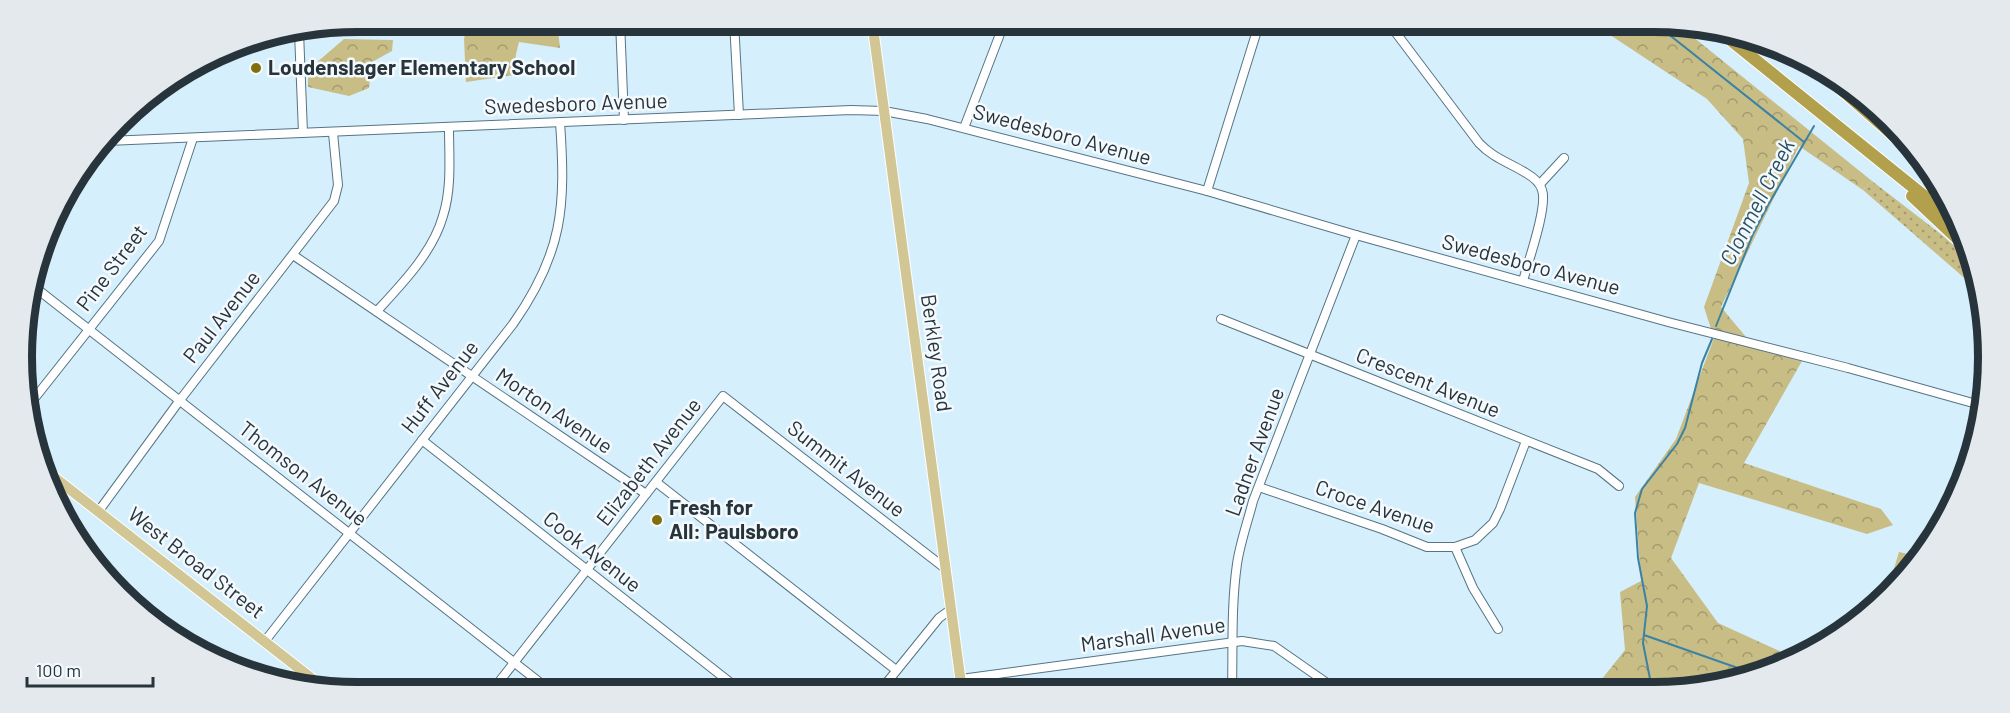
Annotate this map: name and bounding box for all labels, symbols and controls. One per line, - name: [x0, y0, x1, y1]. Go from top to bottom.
- place label: Loudenslager Elementary School: [268, 54, 575, 79]
- marker: Loudenslager Elementary School: [249, 61, 263, 75]
- street label: Swedesboro Avenue: [484, 87, 668, 118]
- street label: Swedesboro Avenue: [971, 98, 1154, 169]
- water label: Clonmell Creek: [1713, 134, 1799, 269]
- street label: Pine Street: [70, 219, 151, 315]
- street label: Swedesboro Avenue: [1440, 228, 1623, 299]
- street label: Paul Avenue: [177, 265, 265, 367]
- street label: Berkley Road: [917, 292, 958, 413]
- street label: Huff Avenue: [395, 335, 483, 437]
- street label: Crescent Avenue: [1353, 341, 1504, 422]
- street label: Morton Avenue: [492, 362, 618, 458]
- street label: Ladner Avenue: [1219, 384, 1288, 519]
- street label: Elizabeth Avenue: [590, 392, 705, 530]
- street label: Summit Avenue: [783, 414, 911, 521]
- street label: Thomson Avenue: [235, 415, 373, 531]
- street label: Croce Avenue: [1312, 473, 1439, 538]
- place label: Fresh for All: Paulsboro: [669, 494, 799, 543]
- street label: West Broad Street: [124, 501, 270, 623]
- street label: Cook Avenue: [539, 505, 647, 597]
- marker: Fresh for All: Paulsboro: [650, 513, 664, 527]
- street label: Marshall Avenue: [1079, 611, 1227, 656]
- scale bar: [27, 650, 153, 688]
- text: 100 m: [36, 659, 81, 681]

